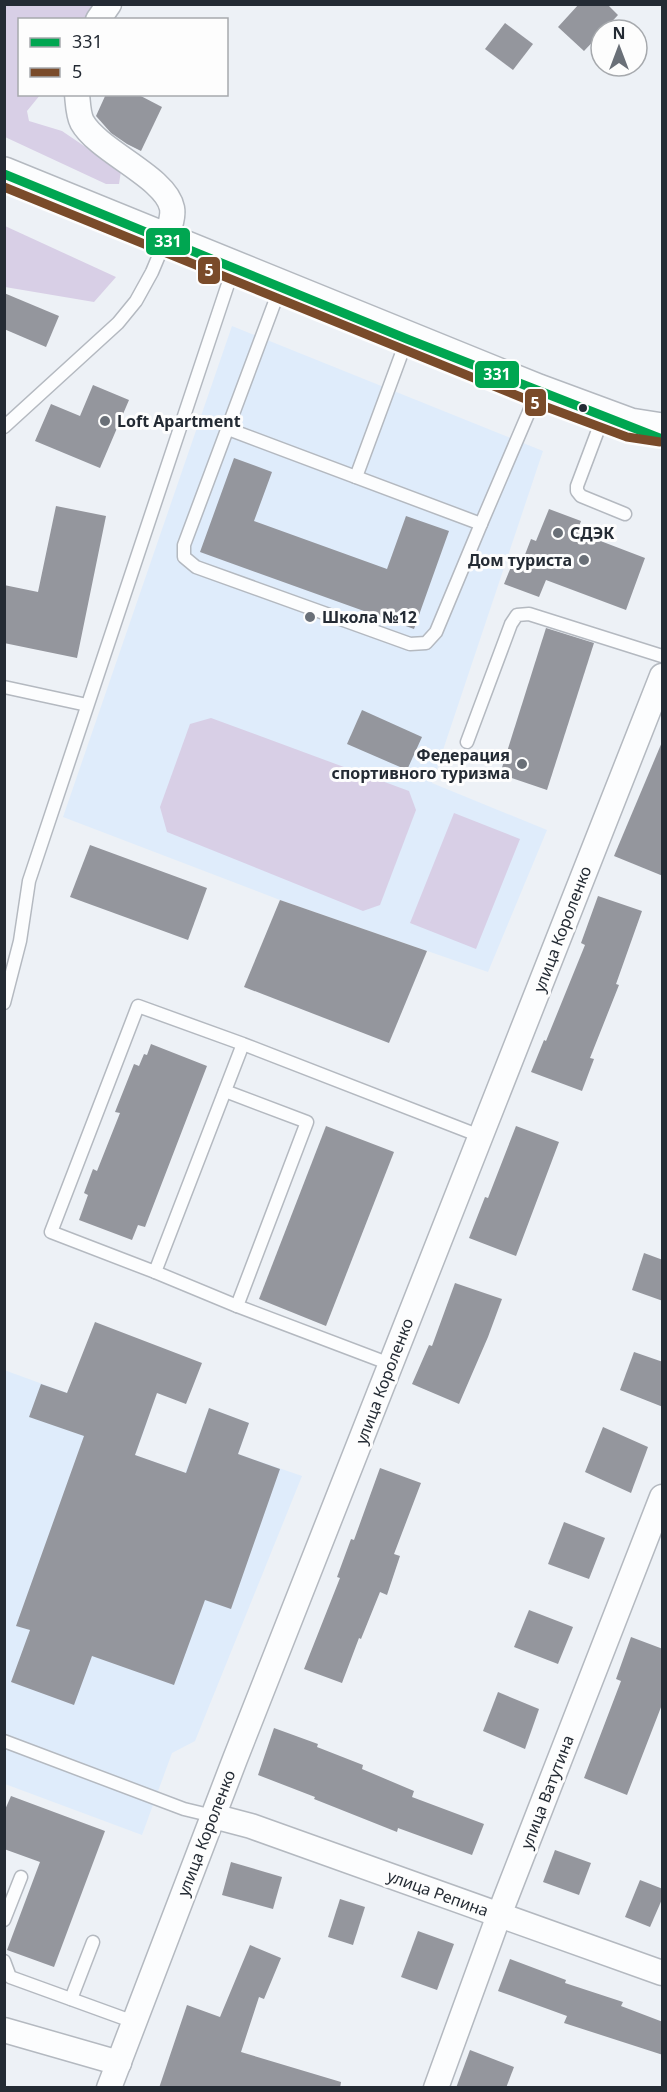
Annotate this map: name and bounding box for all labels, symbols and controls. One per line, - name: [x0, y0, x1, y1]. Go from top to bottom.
- legend: [18, 18, 228, 96]
- north arrow: [589, 18, 649, 78]
- text: N: [612, 22, 626, 44]
- text: 331: [72, 29, 103, 53]
- text: 5: [72, 59, 82, 83]
- line badge: 331: [145, 227, 191, 256]
- text: 331: [154, 230, 182, 252]
- line badge: 5: [197, 256, 221, 285]
- text: 5: [204, 259, 214, 281]
- line badge: 331: [474, 360, 520, 389]
- text: 331: [483, 363, 511, 385]
- line badge: 5: [524, 388, 547, 417]
- text: 5: [530, 392, 540, 414]
- unlabelled marker: [577, 402, 589, 414]
- place label: Loft Apartment: [117, 410, 241, 432]
- marker: Loft Apartment: [98, 414, 112, 428]
- place label: СДЭК: [570, 522, 615, 544]
- marker: СДЭК: [551, 526, 565, 540]
- place label: Дом туриста: [468, 549, 572, 571]
- marker: Дом туриста: [577, 553, 591, 567]
- place label: Школа №12: [322, 606, 417, 628]
- marker: Школа №12: [303, 610, 317, 624]
- place label: Федерация спортивного туризма: [332, 744, 510, 784]
- marker: Федерация спортивного туризма: [515, 757, 529, 771]
- street label: улица Короленко: [528, 863, 596, 995]
- street label: улица Короленко: [350, 1315, 418, 1447]
- street label: улица Ватутина: [515, 1732, 579, 1852]
- street label: улица Короленко: [172, 1767, 240, 1899]
- street label: улица Репина: [384, 1864, 492, 1922]

